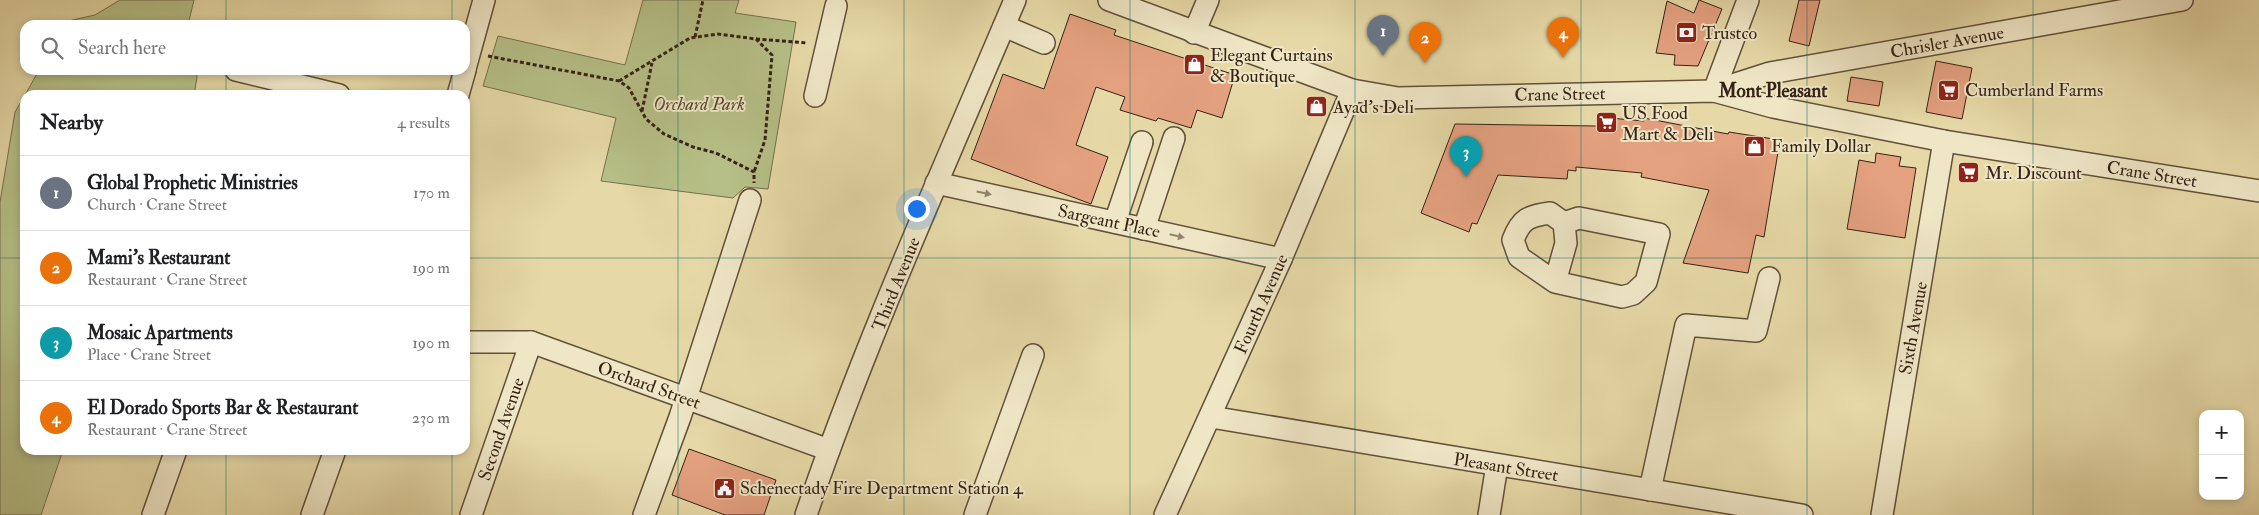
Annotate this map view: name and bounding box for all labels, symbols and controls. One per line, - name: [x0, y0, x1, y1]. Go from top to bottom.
- pin: 1: [1367, 15, 1399, 56]
- pin: 4: [1547, 17, 1579, 58]
- search box: [20, 20, 470, 75]
- bank icon: Trustco: [1674, 21, 1698, 45]
- street label: Chrisler Avenue: [1889, 21, 2006, 64]
- pin: 2: [1409, 22, 1441, 63]
- place label: Trustco: [1702, 22, 1758, 45]
- icon: search: [38, 34, 66, 62]
- text: Search here: [78, 36, 166, 60]
- place label: Elegant Curtains & Boutique: [1210, 44, 1333, 88]
- shop icon: Elegant Curtains & Boutique: [1182, 53, 1206, 77]
- supermarket icon: Cumberland Farms: [1937, 78, 1961, 102]
- district label: Mont Pleasant: [1718, 79, 1828, 103]
- place label: Cumberland Farms: [1965, 79, 2103, 102]
- street label: Crane Street: [1514, 82, 1606, 107]
- park label: Orchard Park: [653, 93, 745, 116]
- shop icon: Ayad's Deli: [1305, 95, 1329, 119]
- place label: Ayad's Deli: [1332, 96, 1414, 119]
- place label: US Food Mart & Deli: [1622, 102, 1714, 146]
- text: Nearby: [40, 109, 103, 136]
- supermarket icon: US Food Mart & Deli: [1594, 111, 1618, 135]
- text: 4 results: [397, 113, 450, 133]
- shop icon: Family Dollar: [1743, 134, 1767, 158]
- place label: Family Dollar: [1771, 135, 1871, 158]
- pin: 3: [1450, 136, 1482, 177]
- street label: Crane Street: [2105, 156, 2199, 193]
- supermarket icon: Mr. Discount: [1957, 161, 1981, 185]
- place label: Mr. Discount: [1985, 162, 2082, 185]
- text: Global Prophetic Ministries: [87, 171, 298, 195]
- text: 1: [53, 183, 59, 203]
- text: 170 m: [413, 183, 450, 203]
- one-way arrow: [976, 190, 992, 198]
- text: Church · Crane Street: [87, 195, 227, 215]
- your location: [904, 196, 930, 222]
- street label: Sargeant Place: [1056, 199, 1163, 244]
- one-way arrow: [1169, 232, 1184, 240]
- street label: Third Avenue: [867, 234, 926, 334]
- text: Mami's Restaurant: [87, 246, 230, 270]
- street label: Fourth Avenue: [1229, 250, 1294, 358]
- text: 2: [52, 258, 60, 278]
- text: 190 m: [412, 258, 450, 278]
- text: Restaurant · Crane Street: [87, 270, 247, 290]
- street label: Sixth Avenue: [1894, 279, 1933, 376]
- text: Mosaic Apartments: [87, 321, 233, 345]
- text: 3: [53, 333, 59, 353]
- text: 190 m: [412, 333, 450, 353]
- text: Place · Crane Street: [87, 345, 211, 365]
- street label: Orchard Street: [594, 356, 704, 415]
- street label: Second Avenue: [473, 374, 530, 484]
- text: El Dorado Sports Bar & Restaurant: [87, 396, 358, 420]
- text: 4: [52, 408, 60, 428]
- text: 230 m: [412, 408, 450, 428]
- map controls: [2199, 410, 2244, 500]
- button: +: [2199, 410, 2244, 455]
- text: Restaurant · Crane Street: [87, 420, 247, 440]
- street label: Pleasant Street: [1452, 448, 1560, 487]
- button: −: [2199, 455, 2244, 500]
- public building icon: Schenectady Fire Department Station 4: [712, 476, 736, 500]
- place label: Schenectady Fire Department Station 4: [740, 477, 1024, 500]

